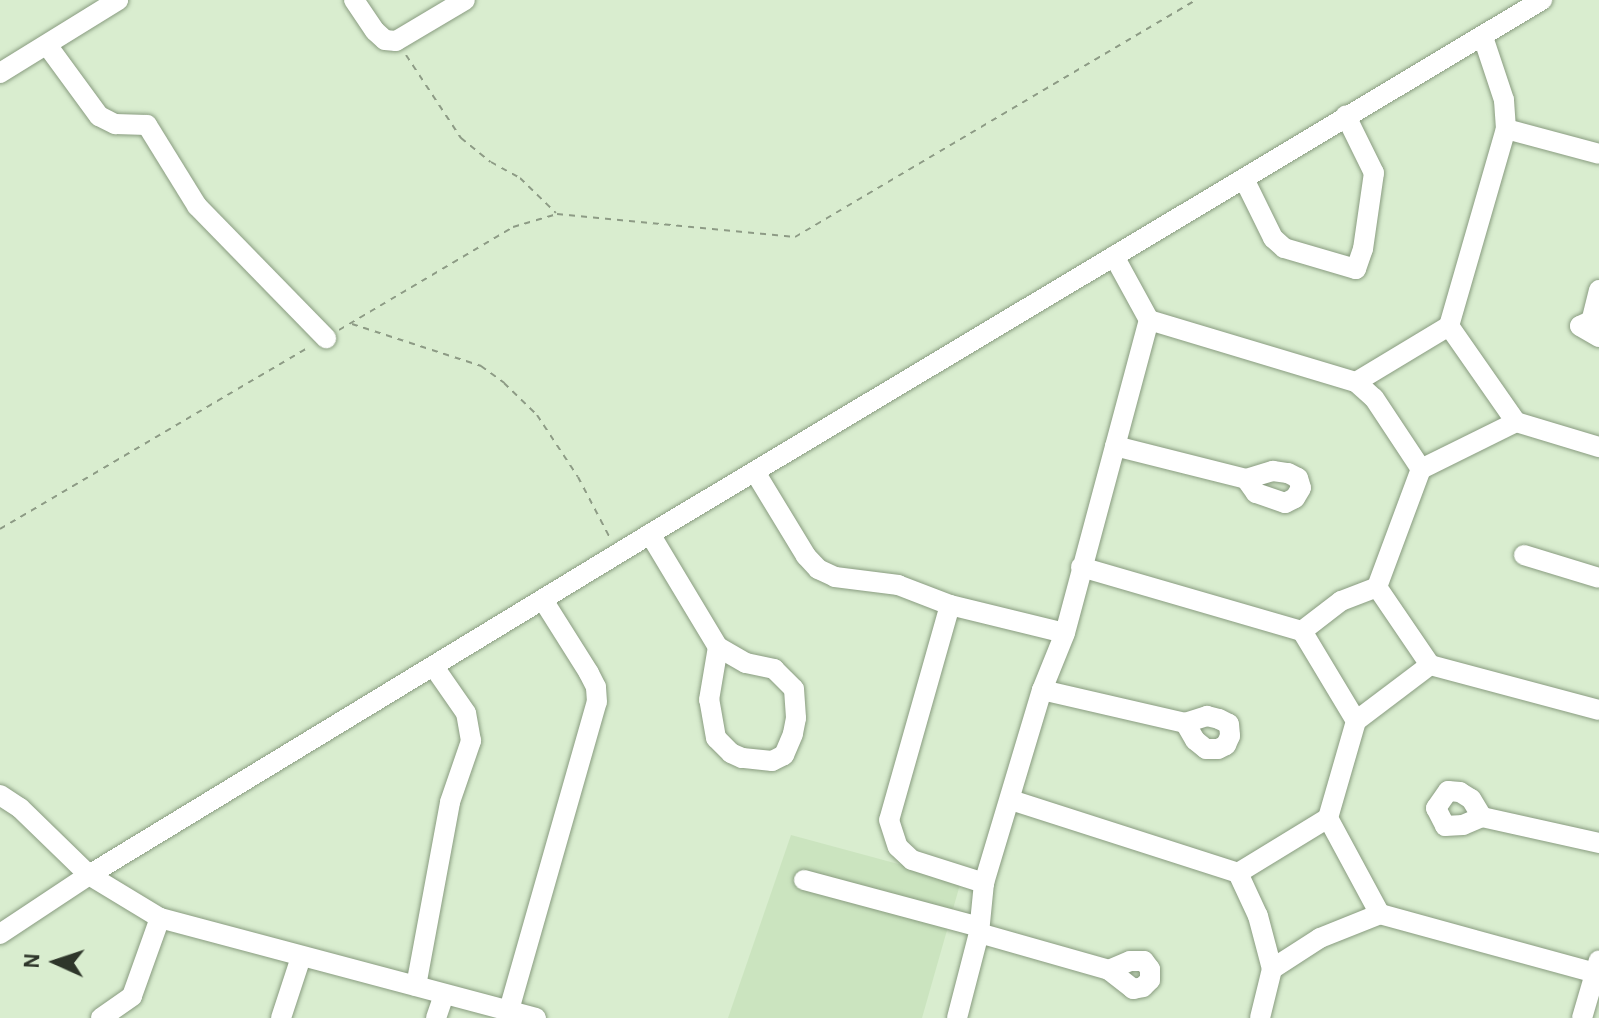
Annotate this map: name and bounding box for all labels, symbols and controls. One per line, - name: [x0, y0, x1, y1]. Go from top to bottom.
- north arrow: [16, 922, 96, 1002]
- text: N: [21, 953, 43, 969]

